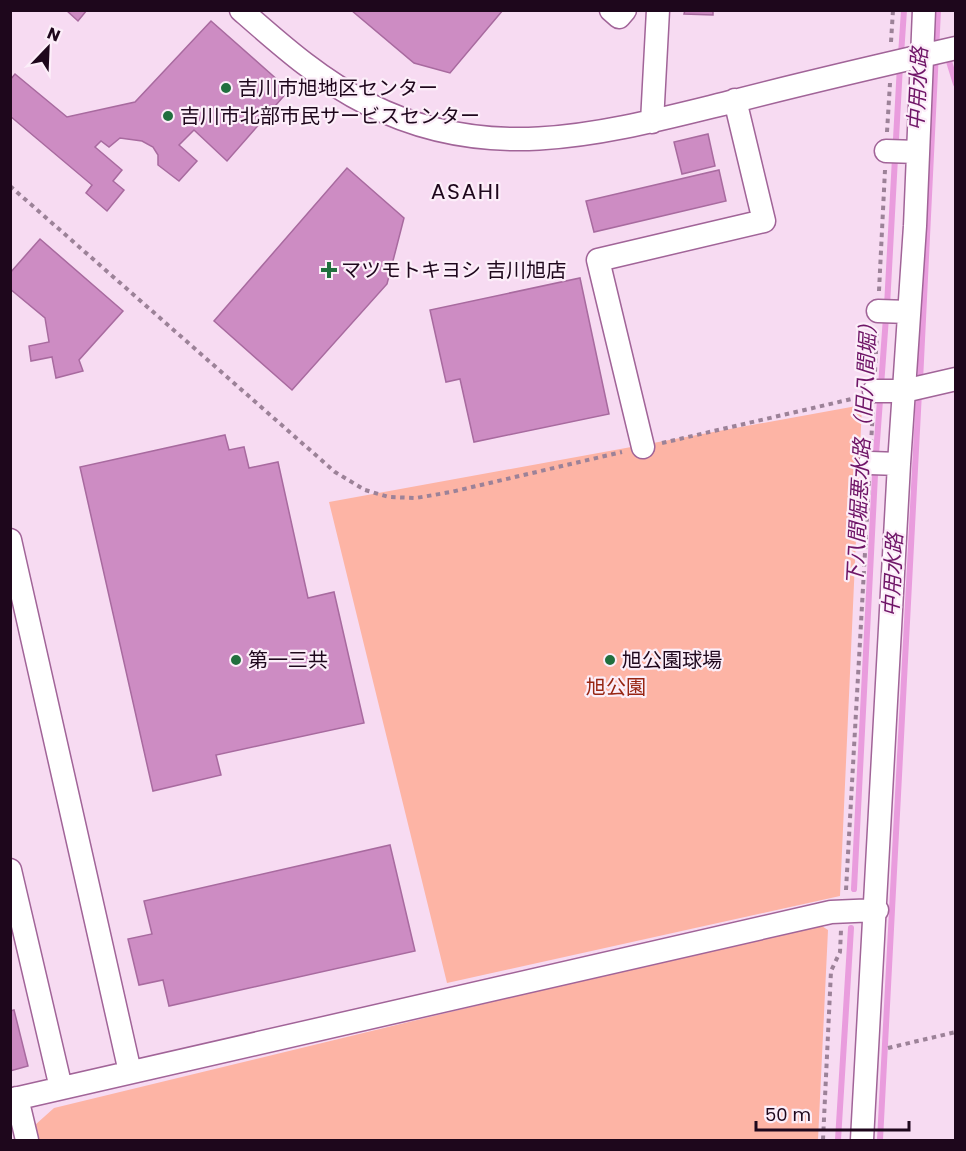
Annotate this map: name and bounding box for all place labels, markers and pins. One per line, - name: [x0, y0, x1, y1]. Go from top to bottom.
- place label: 吉川市旭地区センター: [238, 74, 438, 102]
- marker: 吉川市旭地区センター: [219, 81, 233, 95]
- place label: 吉川市北部市民サービスセンター: [180, 102, 480, 130]
- marker: 吉川市北部市民サービスセンター: [161, 109, 175, 123]
- place label: マツモトキヨシ 吉川旭店: [341, 256, 566, 284]
- marker: マツモトキヨシ 吉川旭店: [322, 263, 336, 277]
- place label: 第一三共: [248, 646, 328, 674]
- place label: 旭公園球場: [622, 646, 722, 674]
- marker: 第一三共: [229, 653, 243, 667]
- marker: 旭公園球場: [603, 653, 617, 667]

